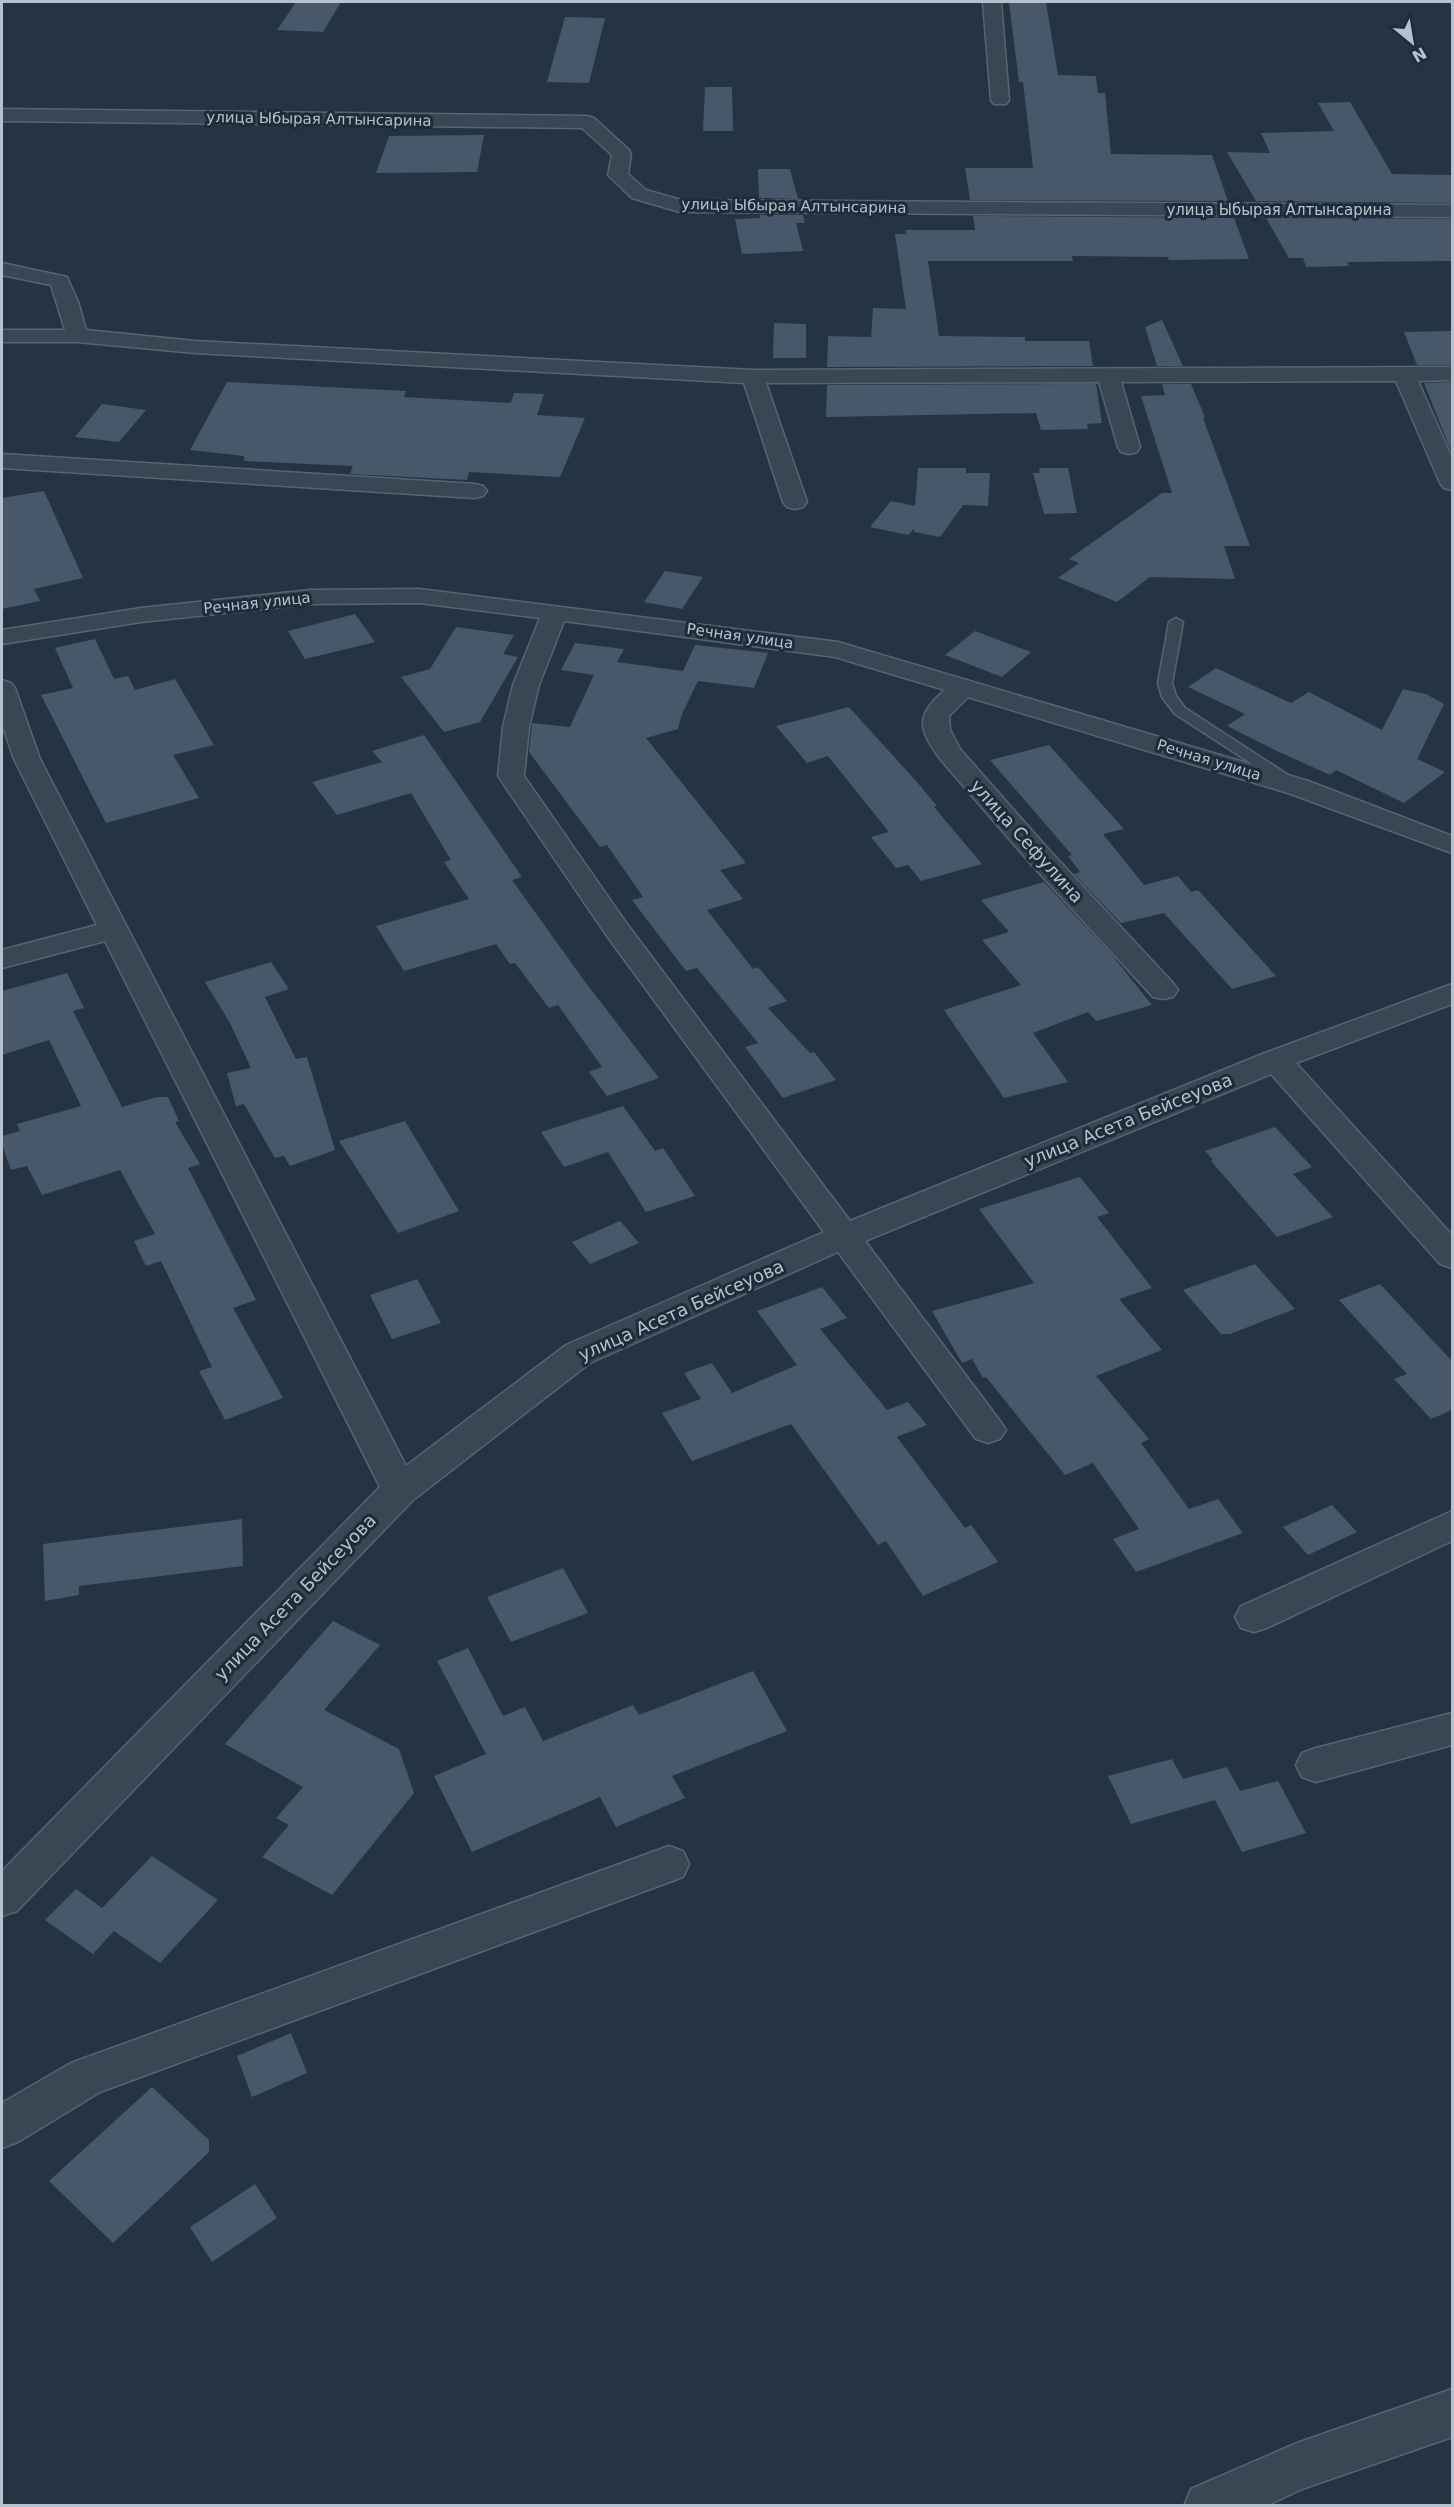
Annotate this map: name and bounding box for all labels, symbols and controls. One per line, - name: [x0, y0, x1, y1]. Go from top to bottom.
- north arrow: [1382, 12, 1442, 72]
- text: N: [1409, 43, 1430, 66]
- street label: улица Ыбырая Алтынсарина: [206, 108, 432, 130]
- street label: улица Ыбырая Алтынсарина: [681, 195, 907, 217]
- street label: улица Ыбырая Алтынсарина: [1166, 201, 1392, 219]
- street label: Речная улица: [203, 588, 311, 618]
- street label: Речная улица: [685, 620, 795, 652]
- street label: Речная улица: [1155, 736, 1263, 784]
- street label: улица Сефулина: [966, 775, 1088, 907]
- street label: улица Асета Бейсеуова: [1021, 1069, 1235, 1171]
- street label: улица Асета Бейсеуова: [575, 1255, 787, 1365]
- street label: улица Асета Бейсеуова: [210, 1510, 380, 1684]

